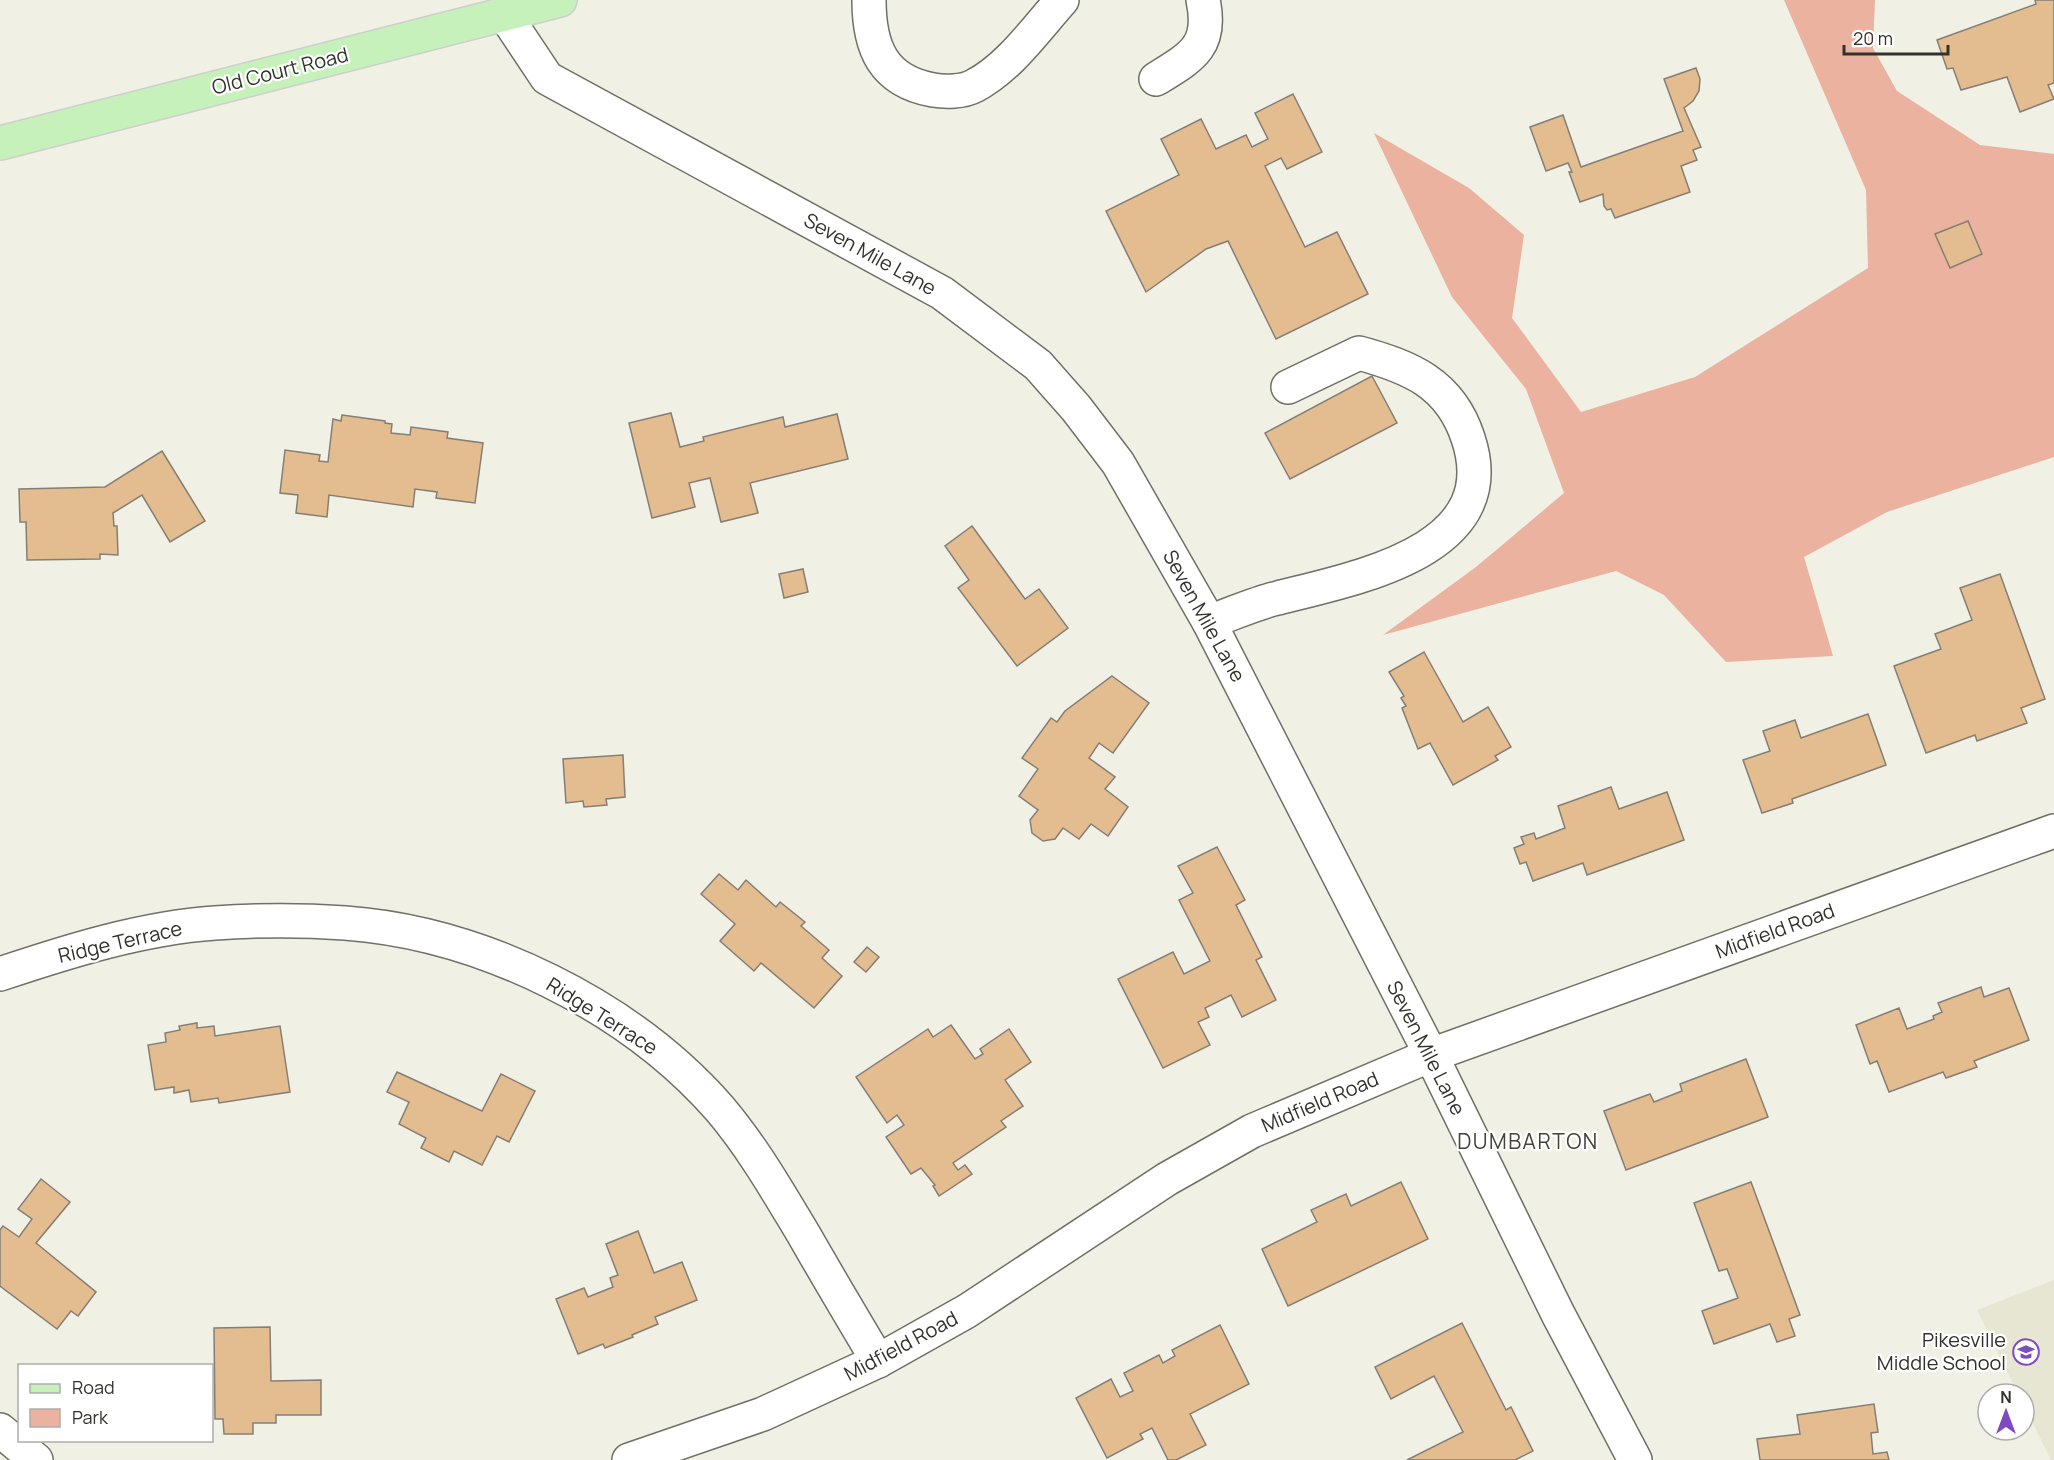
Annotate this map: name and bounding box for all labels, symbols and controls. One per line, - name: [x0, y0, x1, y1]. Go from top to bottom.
- scale bar: [1844, 18, 1948, 56]
- text: 20 m: [1853, 26, 1893, 50]
- street label: Old Court Road: [209, 41, 351, 101]
- street label: Seven Mile Lane: [799, 206, 941, 301]
- street label: Seven Mile Lane: [1157, 545, 1252, 687]
- street label: Midfield Road: [1711, 896, 1838, 965]
- street label: Ridge Terrace: [55, 914, 184, 969]
- street label: Ridge Terrace: [542, 971, 663, 1060]
- street label: Seven Mile Lane: [1381, 976, 1472, 1120]
- street label: Midfield Road: [1257, 1065, 1383, 1138]
- district label: DUMBARTON: [1457, 1127, 1599, 1155]
- street label: Midfield Road: [839, 1304, 962, 1387]
- place label: Pikesville Middle School: [1877, 1326, 2006, 1376]
- school or university icon: Pikesville Middle School: [2011, 1337, 2041, 1367]
- legend: [18, 1364, 213, 1442]
- text: Road: [72, 1375, 115, 1399]
- north arrow: [1976, 1382, 2036, 1442]
- text: N: [2000, 1386, 2012, 1408]
- text: Park: [72, 1405, 109, 1429]

